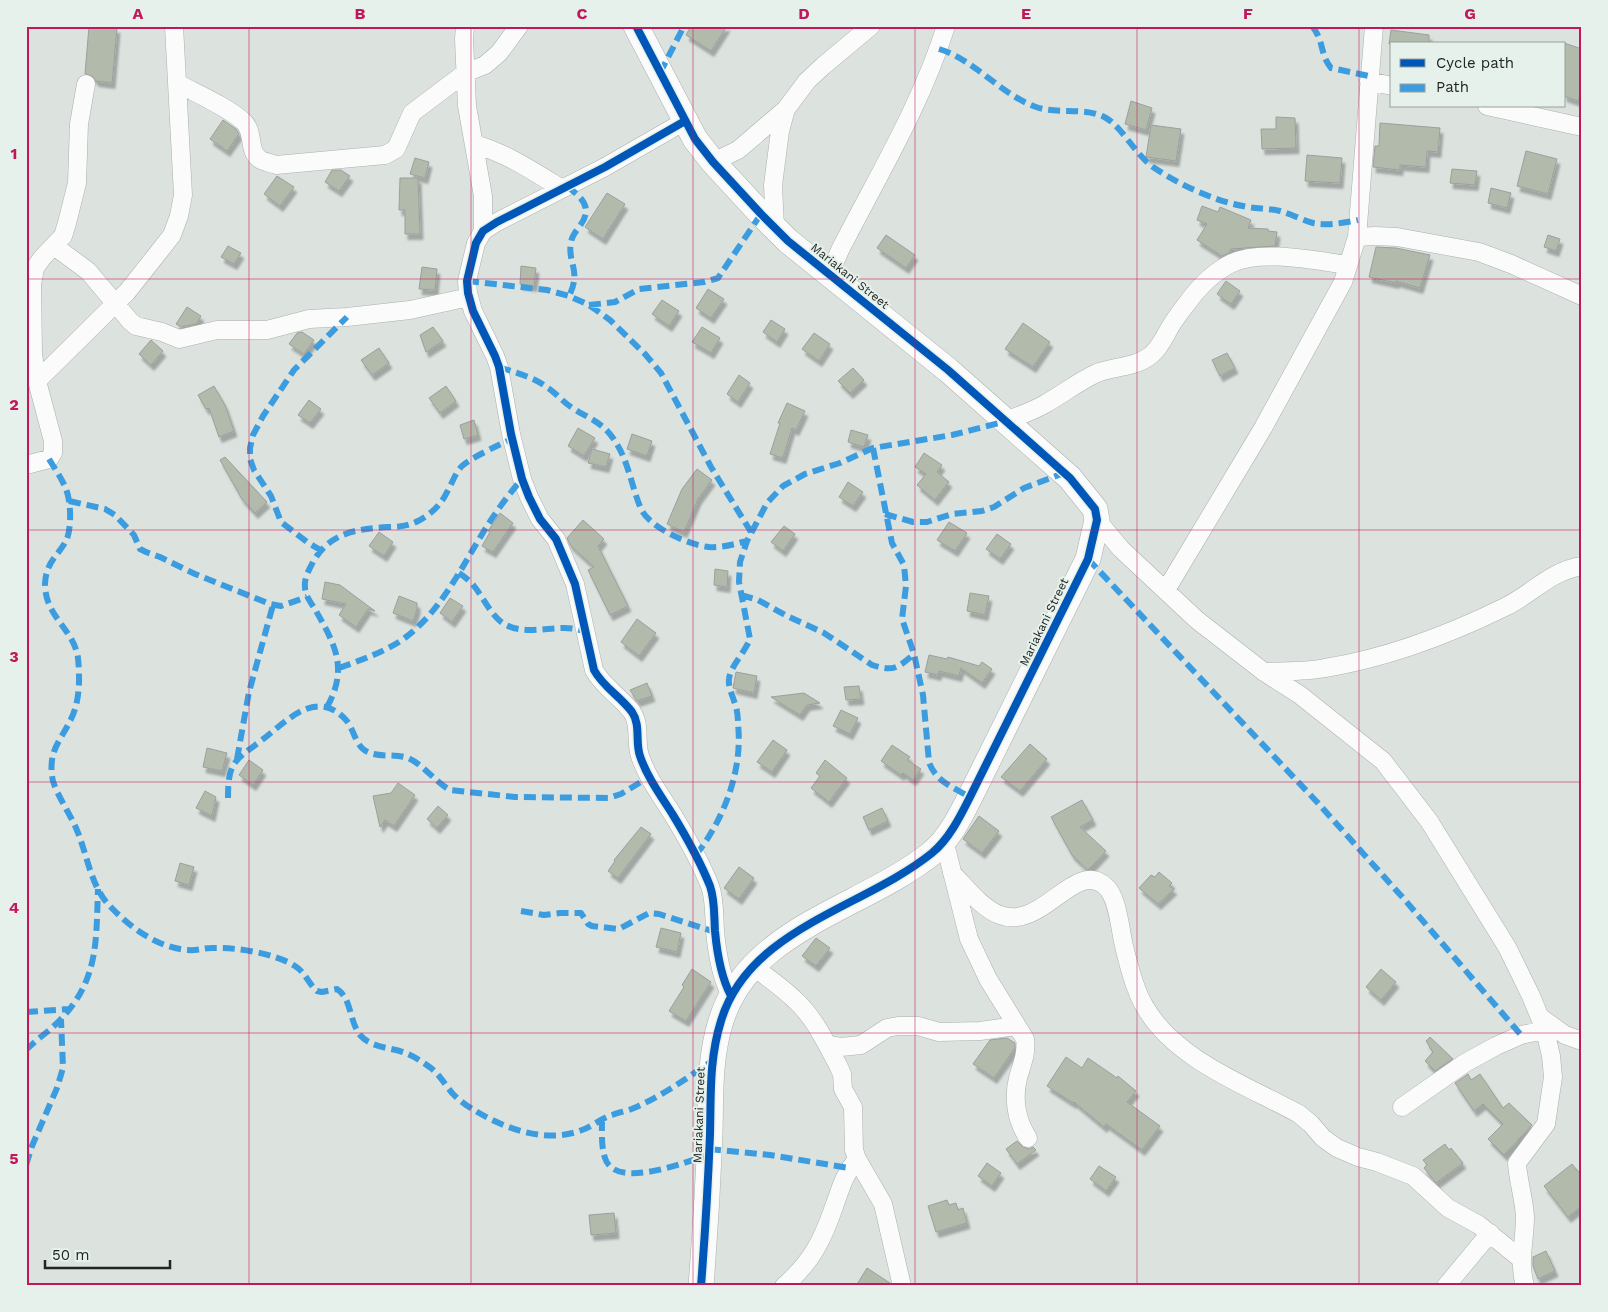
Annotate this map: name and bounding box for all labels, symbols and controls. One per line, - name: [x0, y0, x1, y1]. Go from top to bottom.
- text: A: [133, 4, 144, 23]
- text: B: [355, 4, 366, 23]
- text: C: [577, 4, 588, 23]
- text: D: [798, 4, 810, 23]
- text: E: [1021, 4, 1031, 23]
- text: F: [1243, 4, 1253, 23]
- text: G: [1464, 4, 1476, 23]
- legend: [1390, 42, 1566, 108]
- text: Cycle path: [1436, 54, 1514, 72]
- text: Path: [1436, 78, 1469, 96]
- text: 1: [11, 144, 17, 163]
- street label: Mariakani Street: [808, 240, 892, 312]
- text: 2: [9, 395, 19, 414]
- street label: Mariakani Street: [1017, 576, 1071, 668]
- text: 3: [9, 647, 19, 666]
- text: 4: [9, 898, 19, 917]
- street label: Mariakani Street: [690, 1067, 708, 1163]
- text: 5: [9, 1149, 19, 1168]
- scale bar: [45, 1237, 170, 1269]
- text: 50 m: [52, 1246, 89, 1264]

